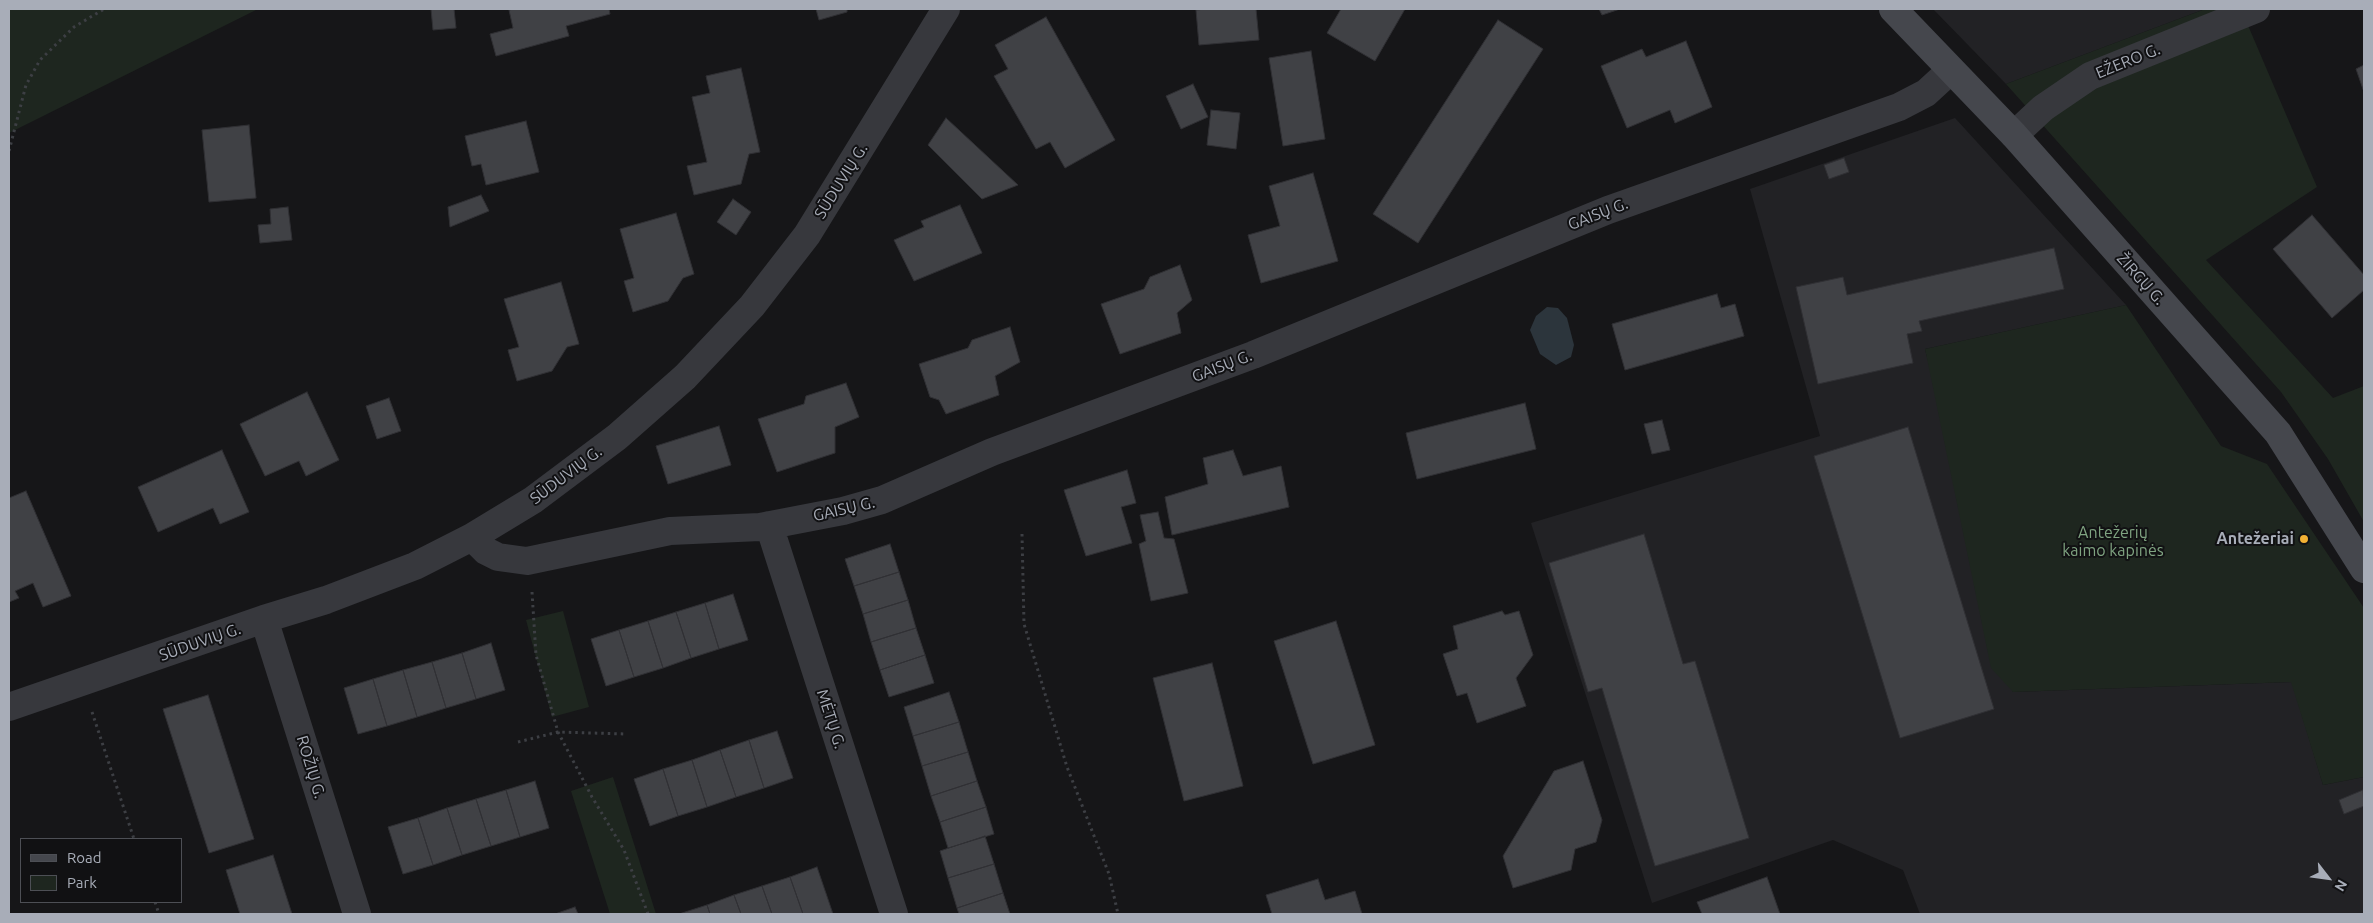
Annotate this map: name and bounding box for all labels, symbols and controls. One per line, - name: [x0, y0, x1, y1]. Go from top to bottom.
- street label: EŽERO G.: [2093, 39, 2163, 83]
- street label: SŪDUVIŲ G.: [810, 140, 872, 222]
- street label: GAISŲ G.: [1565, 194, 1631, 234]
- street label: ŽIRGŲ G.: [2113, 249, 2169, 309]
- street label: GAISŲ G.: [1189, 346, 1255, 386]
- street label: SŪDUVIŲ G.: [526, 442, 606, 508]
- street label: GAISŲ G.: [811, 493, 877, 525]
- park label: Antežerių kaimo kapinės: [2062, 523, 2164, 561]
- place label: Antežeriai: [2217, 529, 2294, 549]
- marker: Antežeriai: [2298, 533, 2310, 545]
- street label: SŪDUVIŲ G.: [157, 619, 243, 665]
- street label: MĖTŲ G.: [812, 687, 850, 751]
- street label: ROŽIŲ G.: [292, 733, 330, 801]
- legend: [20, 838, 182, 903]
- text: Road: [67, 849, 102, 866]
- north arrow: [2303, 853, 2353, 903]
- text: Park: [67, 874, 97, 891]
- text: N: [2331, 877, 2351, 894]

